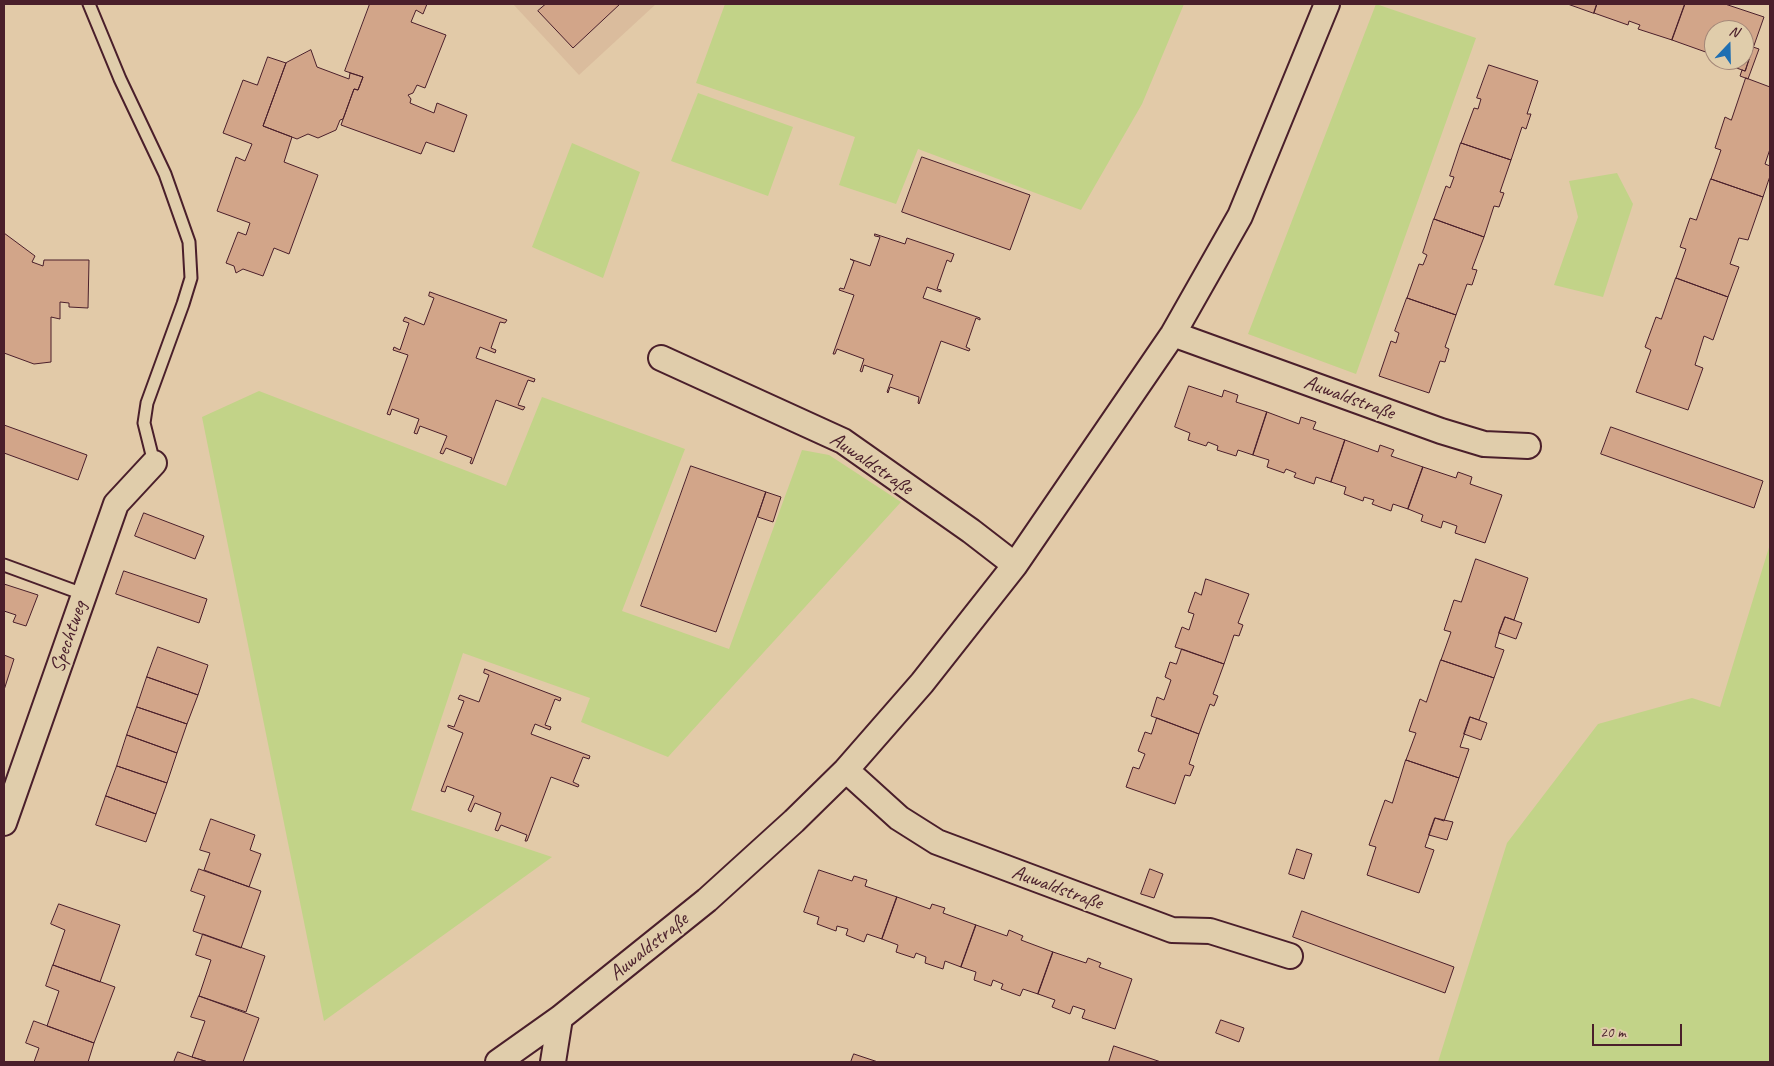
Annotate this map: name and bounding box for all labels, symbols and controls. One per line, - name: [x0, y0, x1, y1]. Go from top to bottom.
- north arrow: [1704, 20, 1754, 70]
- text: N: [1727, 22, 1741, 41]
- street label: Auwaldstraße: [1300, 370, 1398, 426]
- street label: Auwaldstraße: [825, 427, 917, 501]
- street label: Spechtweg: [45, 598, 93, 676]
- street label: Auwaldstraße: [1008, 860, 1106, 916]
- street label: Auwaldstraße: [604, 907, 694, 987]
- scale bar: [1594, 1014, 1684, 1046]
- text: 20 m: [1600, 1023, 1626, 1042]

